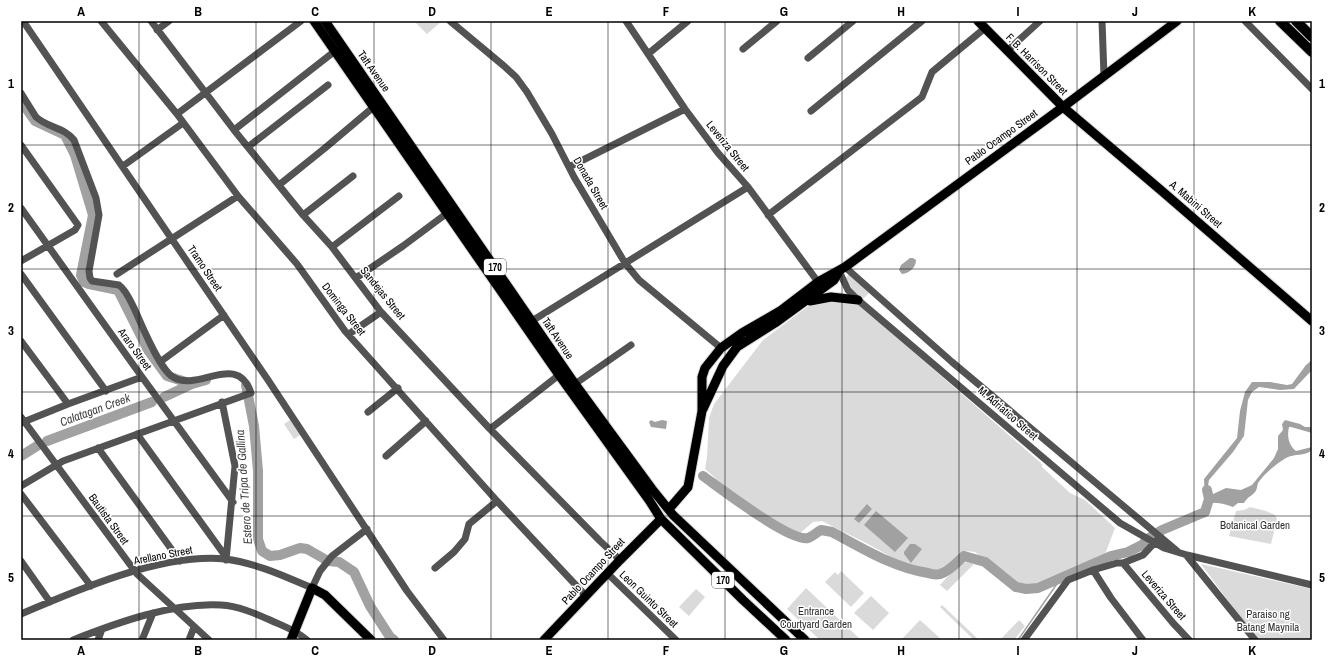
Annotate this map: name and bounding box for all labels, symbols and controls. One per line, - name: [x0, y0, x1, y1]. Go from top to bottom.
- text: A: [77, 3, 85, 20]
- text: B: [194, 3, 202, 20]
- text: C: [311, 3, 319, 20]
- text: D: [428, 3, 436, 20]
- text: E: [545, 3, 553, 20]
- text: F: [663, 3, 670, 20]
- text: G: [780, 3, 788, 20]
- text: H: [897, 3, 905, 20]
- text: I: [1017, 3, 1020, 20]
- text: J: [1132, 3, 1138, 20]
- text: K: [1248, 3, 1256, 20]
- street label: F. B. Harrison Street: [1003, 30, 1071, 98]
- street label: Taft Avenue: [355, 48, 393, 94]
- text: 1: [8, 75, 14, 92]
- text: 1: [1319, 75, 1325, 92]
- street label: Pablo Ocampo Street: [962, 106, 1040, 168]
- street label: Leveriza Street: [703, 118, 753, 175]
- street label: Donada Street: [570, 154, 612, 212]
- street label: A. Mabini Street: [1166, 177, 1226, 231]
- text: 2: [8, 199, 14, 216]
- text: 2: [1319, 199, 1325, 216]
- street label: Tramo Street: [185, 242, 226, 294]
- road number: 170: [484, 259, 506, 275]
- street label: Sandejas Street: [357, 264, 409, 323]
- street label: Dominga Street: [319, 280, 369, 339]
- street label: Taft Avenue: [539, 315, 577, 361]
- text: 3: [8, 322, 14, 339]
- text: 3: [1319, 322, 1325, 339]
- street label: Araro Street: [114, 324, 155, 373]
- street label: M. Adriatico Street: [975, 383, 1041, 443]
- water label: Calatagan Creek: [58, 389, 133, 430]
- water label: Estero de Tripa de Gallina: [232, 429, 256, 545]
- text: 4: [8, 445, 14, 462]
- text: 4: [1319, 445, 1325, 462]
- street label: Bautista Street: [86, 491, 132, 548]
- park label: Botanical Garden: [1220, 518, 1290, 532]
- street label: Pablo Ocampo Street: [558, 534, 628, 607]
- street label: Arellano Street: [131, 542, 194, 568]
- street label: Leon Guinto Street: [617, 567, 682, 631]
- street label: Leveriza Street: [1139, 567, 1190, 623]
- text: 5: [8, 569, 14, 586]
- text: 5: [1319, 569, 1325, 586]
- road number: 170: [712, 572, 734, 588]
- park label: Entrance Courtyard Garden: [780, 604, 852, 631]
- park label: Paraiso ng Batang Maynila: [1237, 607, 1299, 634]
- text: A: [77, 642, 85, 659]
- text: B: [194, 642, 202, 659]
- text: C: [311, 642, 319, 659]
- text: D: [428, 642, 436, 659]
- text: E: [545, 642, 553, 659]
- text: F: [663, 642, 670, 659]
- text: G: [780, 642, 788, 659]
- text: H: [897, 642, 905, 659]
- text: I: [1017, 642, 1020, 659]
- text: J: [1132, 642, 1138, 659]
- text: K: [1248, 642, 1256, 659]

